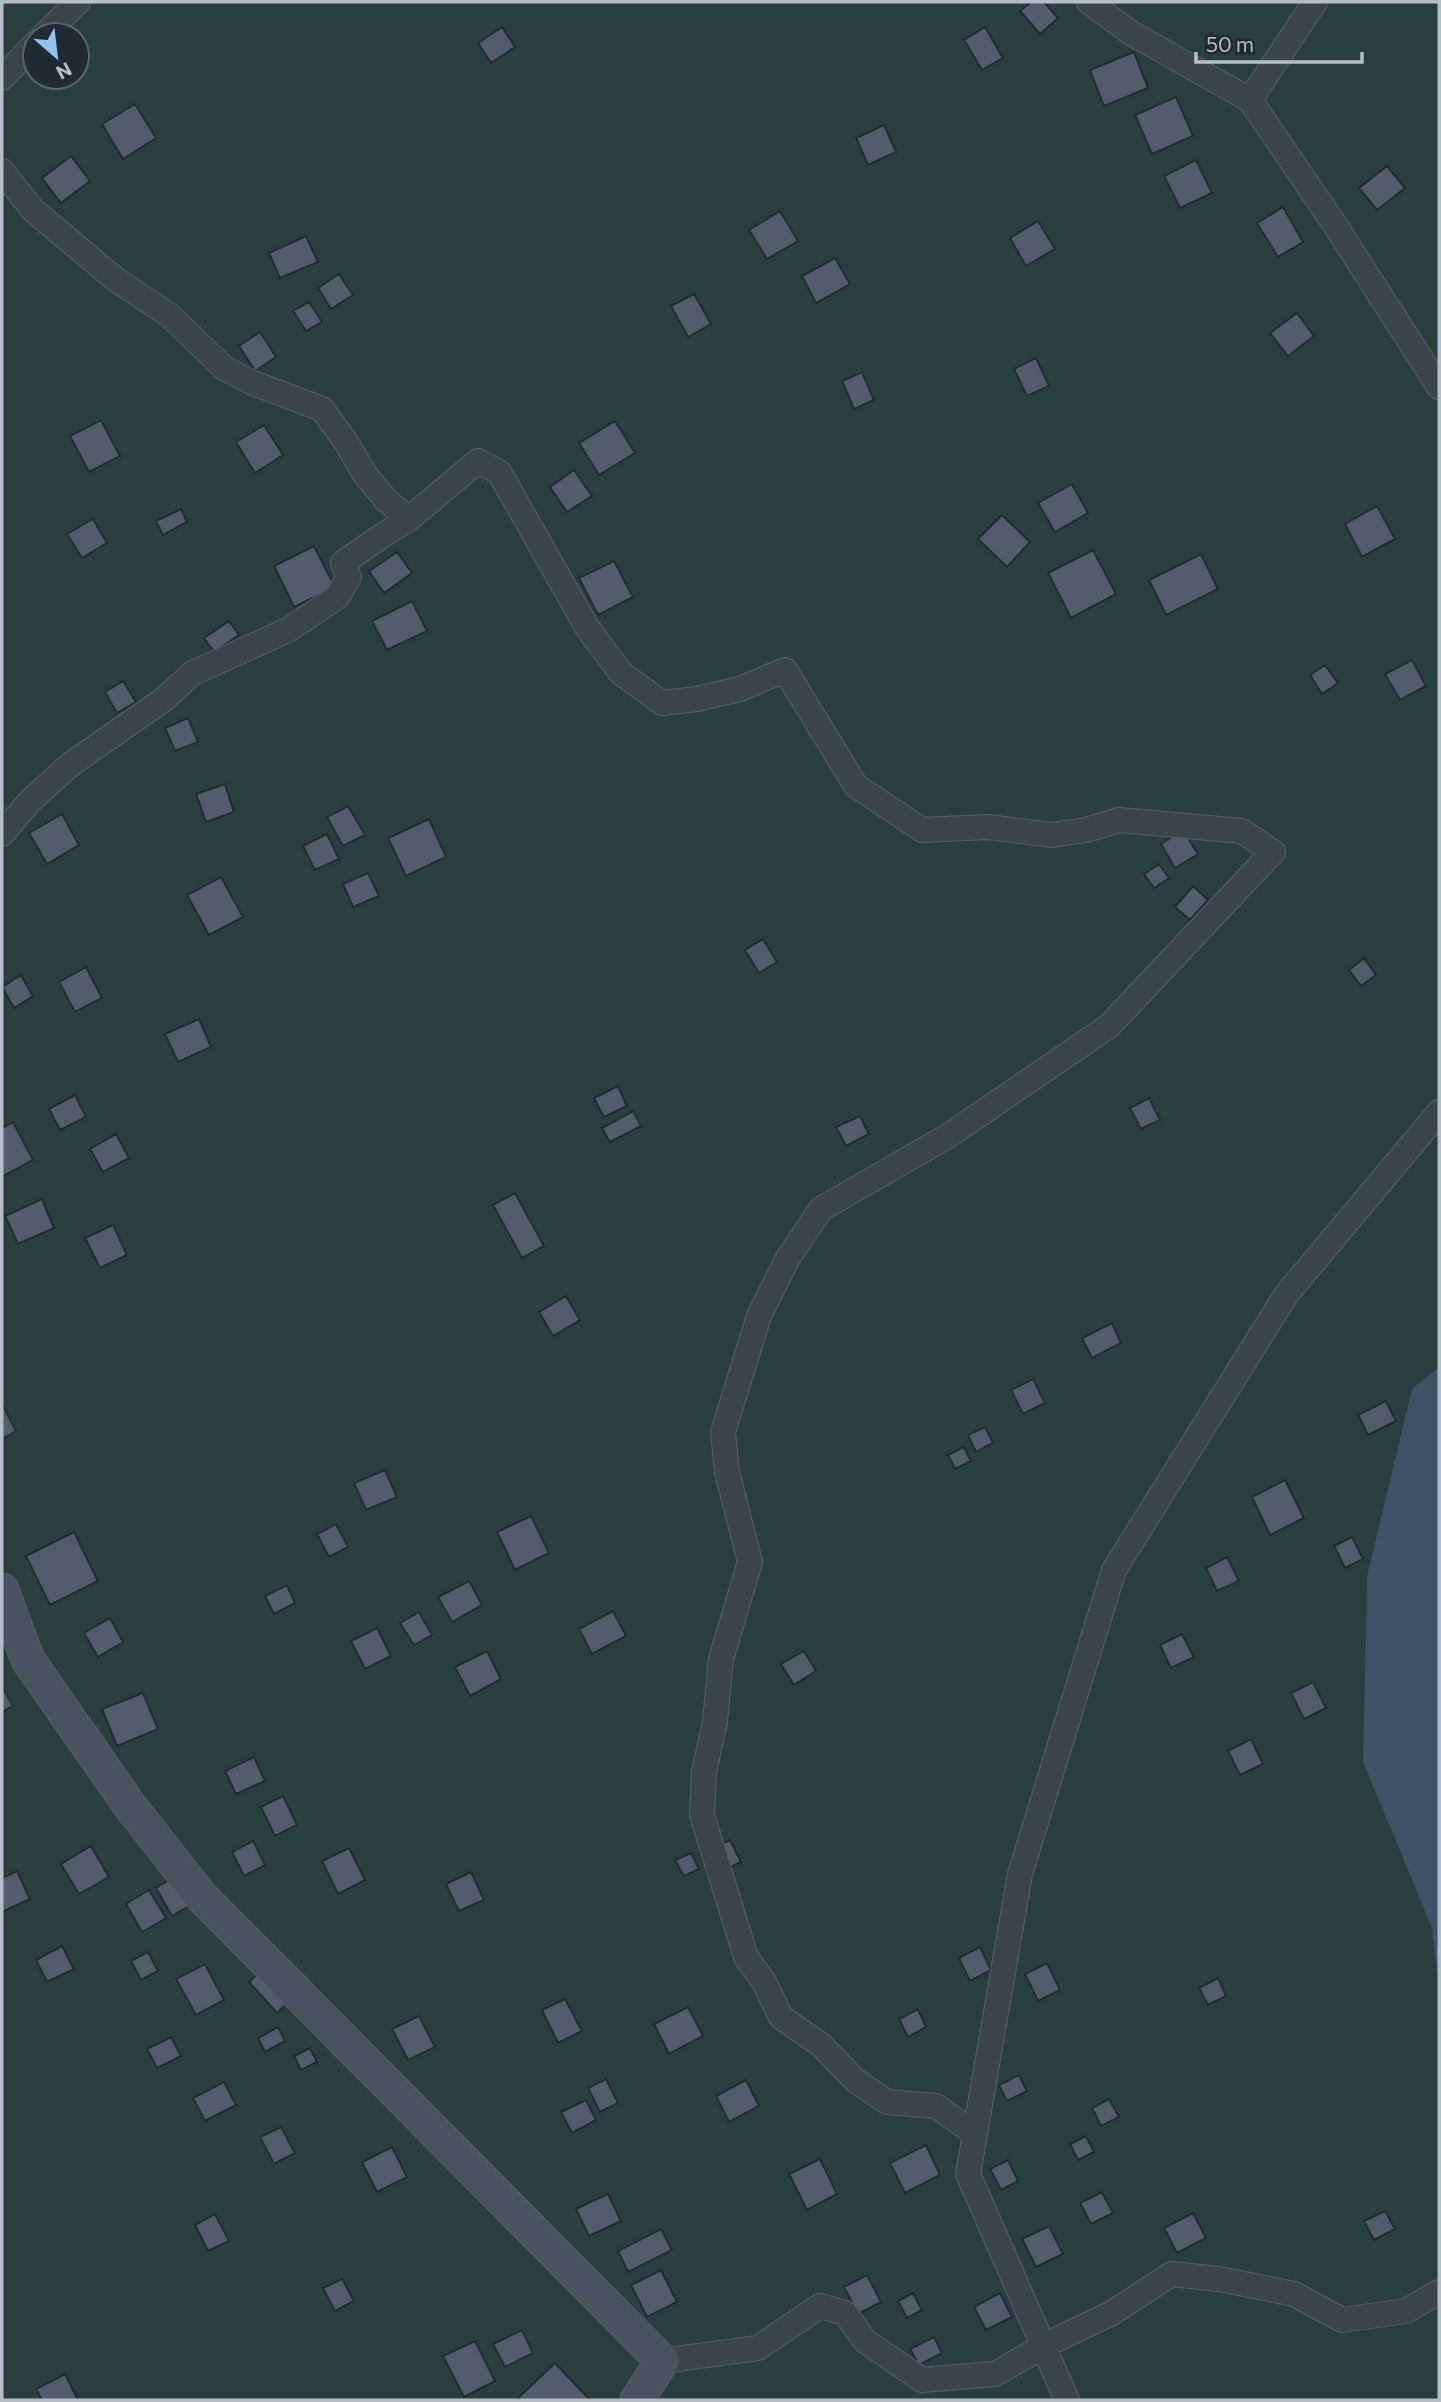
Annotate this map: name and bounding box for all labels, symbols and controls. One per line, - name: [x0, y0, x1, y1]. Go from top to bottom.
- north arrow: [21, 21, 91, 91]
- scale bar: [1196, 21, 1362, 65]
- text: 50 m: [1206, 31, 1254, 56]
- text: N: [53, 58, 76, 85]

